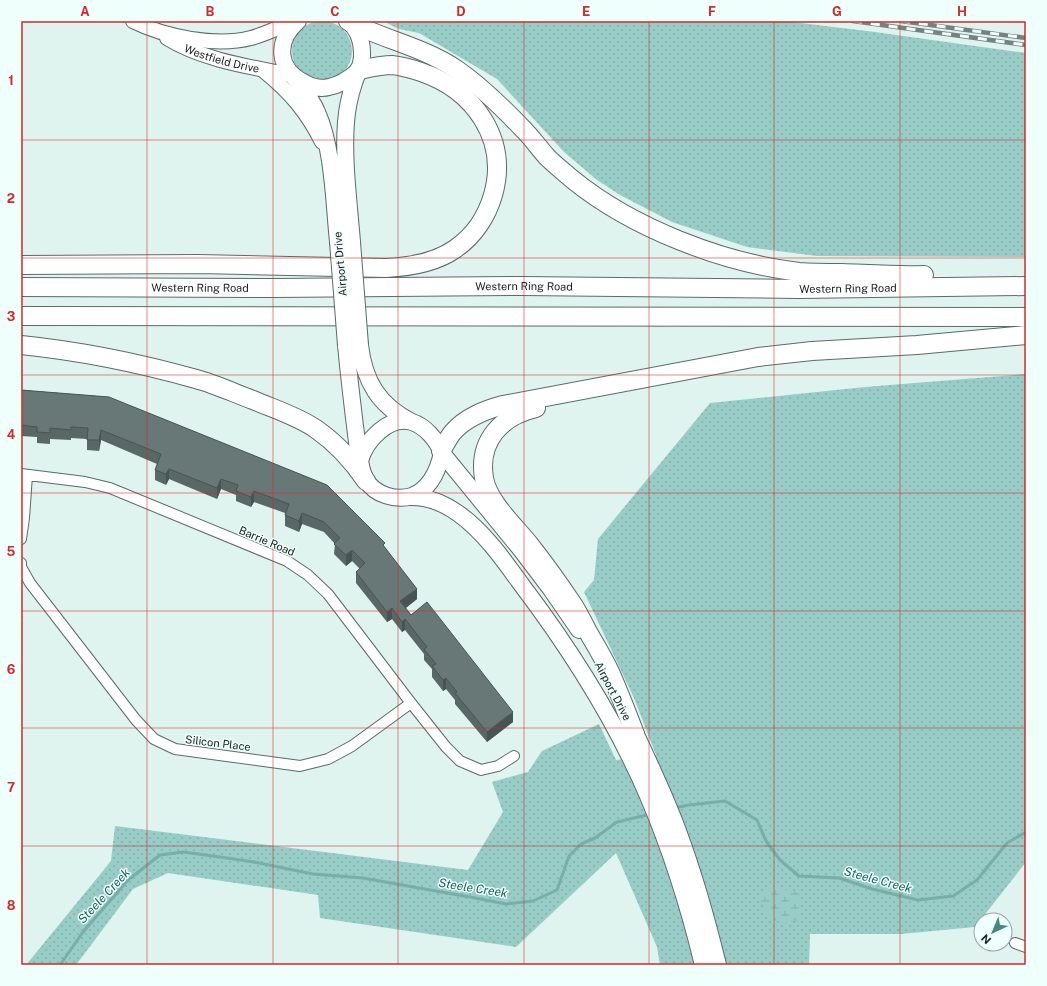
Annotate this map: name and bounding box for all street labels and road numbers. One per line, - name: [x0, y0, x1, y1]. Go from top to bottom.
- street label: Westfield Drive: [183, 42, 260, 75]
- street label: Airport Drive: [331, 231, 349, 297]
- street label: Western Ring Road: [475, 280, 573, 293]
- street label: Western Ring Road: [151, 282, 249, 294]
- street label: Western Ring Road: [799, 282, 897, 295]
- street label: Barrie Road: [237, 524, 297, 558]
- street label: Airport Drive: [592, 659, 634, 723]
- street label: Silicon Place: [185, 733, 251, 753]

